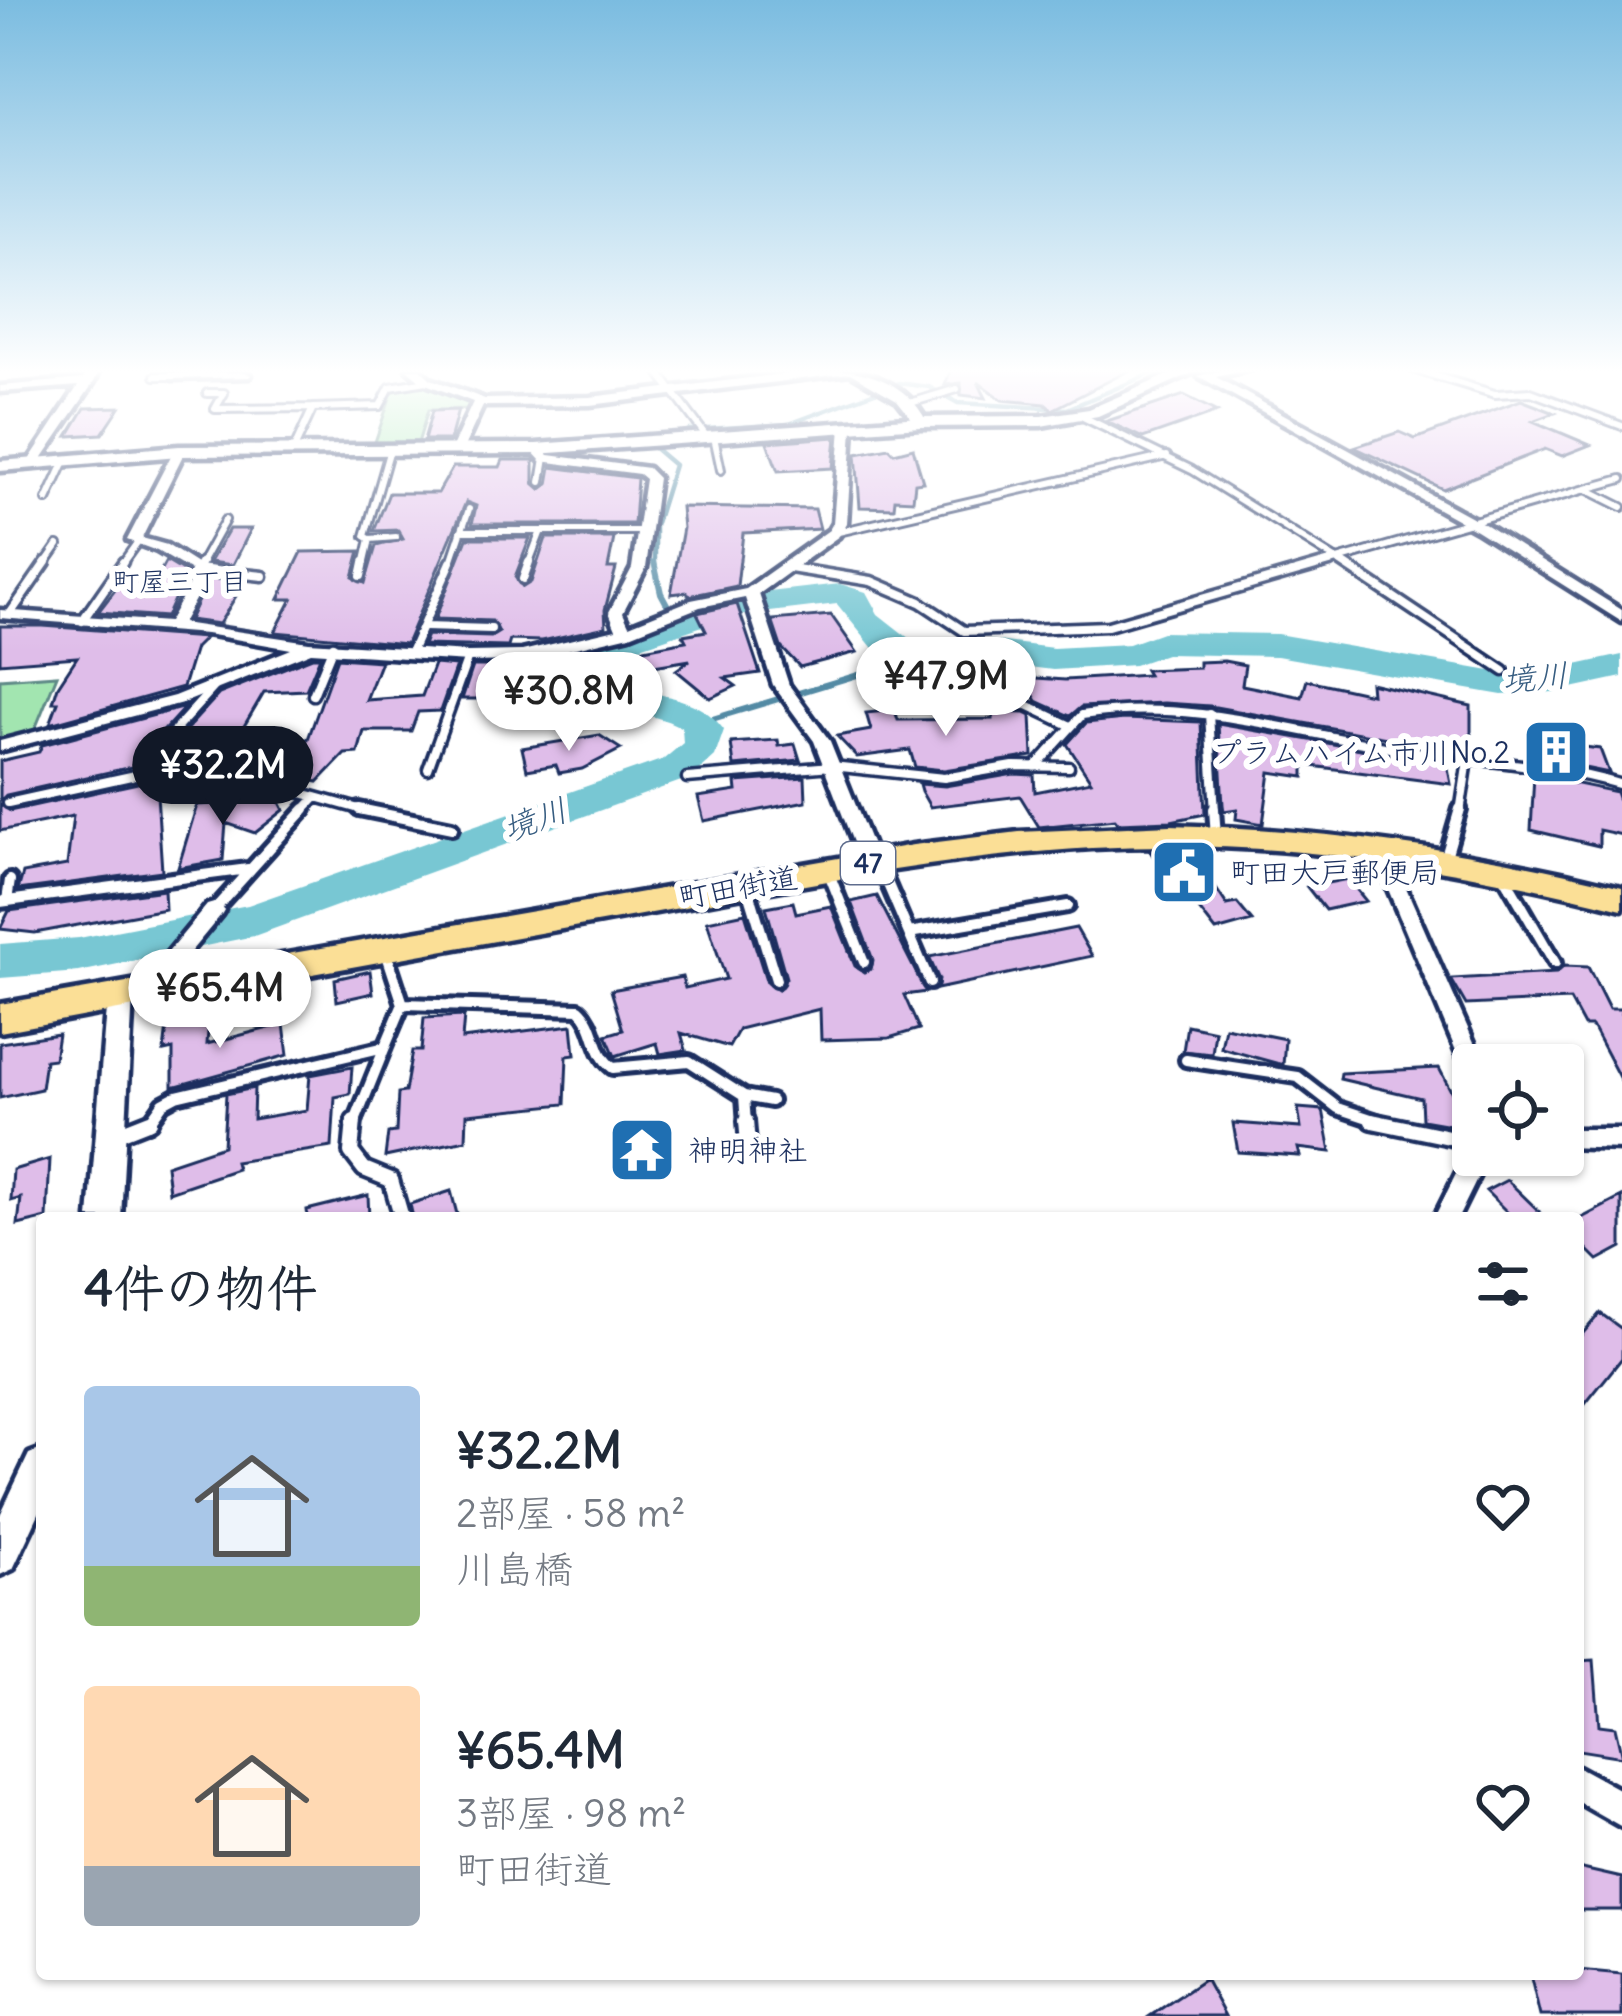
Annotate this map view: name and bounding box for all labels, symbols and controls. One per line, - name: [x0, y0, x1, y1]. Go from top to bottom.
- district label: 町屋三丁目: [113, 564, 248, 598]
- pin: ¥47.9M: [848, 637, 1044, 739]
- text: ¥47.9M: [883, 651, 1009, 700]
- pin: ¥30.8M: [471, 652, 667, 754]
- water label: 境川: [1500, 653, 1570, 701]
- text: ¥30.8M: [503, 666, 635, 715]
- building icon: プラムハイム市川No.2: [1521, 717, 1591, 787]
- pin: ¥32.2M: [125, 726, 321, 828]
- place label: プラムハイム市川No.2: [1212, 733, 1510, 771]
- text: ¥32.2M: [159, 740, 287, 789]
- water label: 境川: [497, 788, 573, 850]
- public building icon: 町田大戸郵便局: [1149, 837, 1219, 907]
- road number: 47: [841, 842, 895, 884]
- place label: 町田大戸郵便局: [1230, 853, 1440, 891]
- street label: 町田街道: [676, 858, 800, 916]
- pin: ¥65.4M: [122, 949, 318, 1051]
- text: ¥65.4M: [155, 963, 285, 1012]
- map controls: [1452, 1044, 1584, 1176]
- button: locate: [1452, 1044, 1584, 1176]
- temple icon: 神明神社: [607, 1115, 677, 1185]
- place label: 神明神社: [688, 1131, 808, 1169]
- icon: filters: [1470, 1251, 1536, 1317]
- text: 4件の物件: [84, 1256, 317, 1320]
- text: ¥32.2M: [456, 1418, 623, 1482]
- icon: home: [180, 1434, 324, 1578]
- icon: heart: [1470, 1473, 1536, 1539]
- text: 2部屋 · 58 m²: [456, 1489, 686, 1538]
- text: 川島橋: [456, 1545, 573, 1594]
- text: ¥65.4M: [456, 1718, 625, 1782]
- icon: home: [180, 1734, 324, 1878]
- icon: heart: [1470, 1773, 1536, 1839]
- text: 3部屋 · 98 m²: [456, 1789, 686, 1838]
- text: 町田街道: [456, 1845, 612, 1894]

